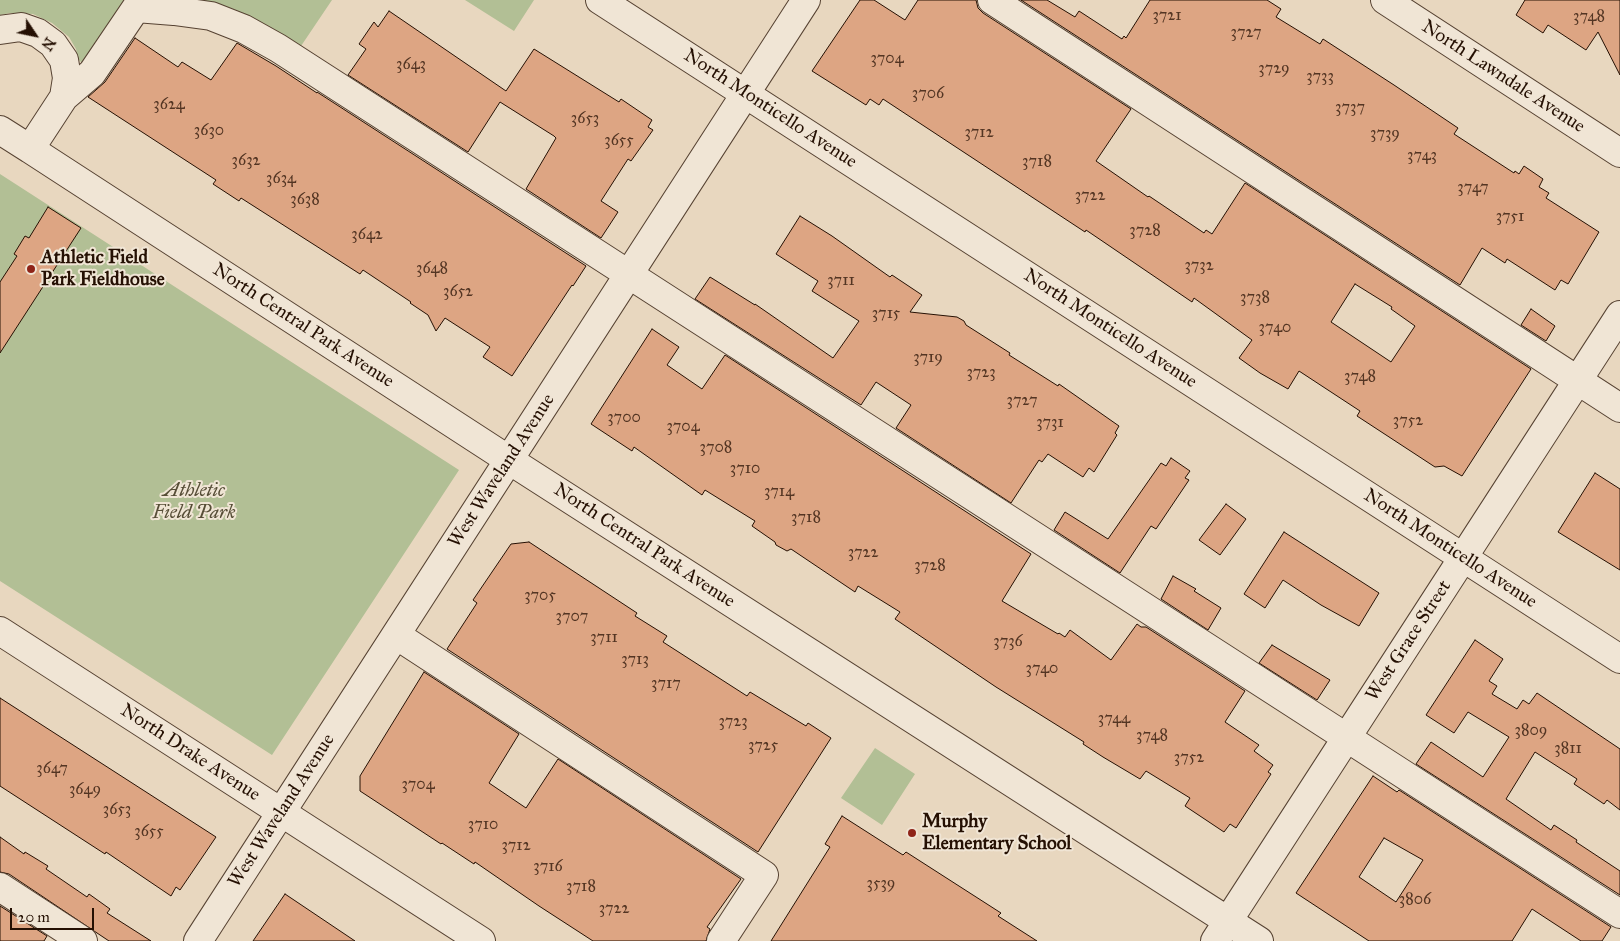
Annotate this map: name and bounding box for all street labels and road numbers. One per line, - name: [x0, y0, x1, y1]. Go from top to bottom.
- street label: North Lawndale Avenue: [1417, 16, 1589, 138]
- street label: North Monticello Avenue: [679, 44, 861, 174]
- street label: North Central Park Avenue: [208, 259, 398, 393]
- street label: North Monticello Avenue: [1019, 264, 1201, 394]
- street label: West Waveland Avenue: [444, 390, 560, 552]
- street label: North Central Park Avenue: [549, 479, 739, 613]
- street label: North Monticello Avenue: [1359, 484, 1541, 614]
- street label: West Grace Street: [1362, 576, 1456, 706]
- street label: North Drake Avenue: [116, 699, 264, 807]
- street label: West Waveland Avenue: [224, 730, 340, 892]

